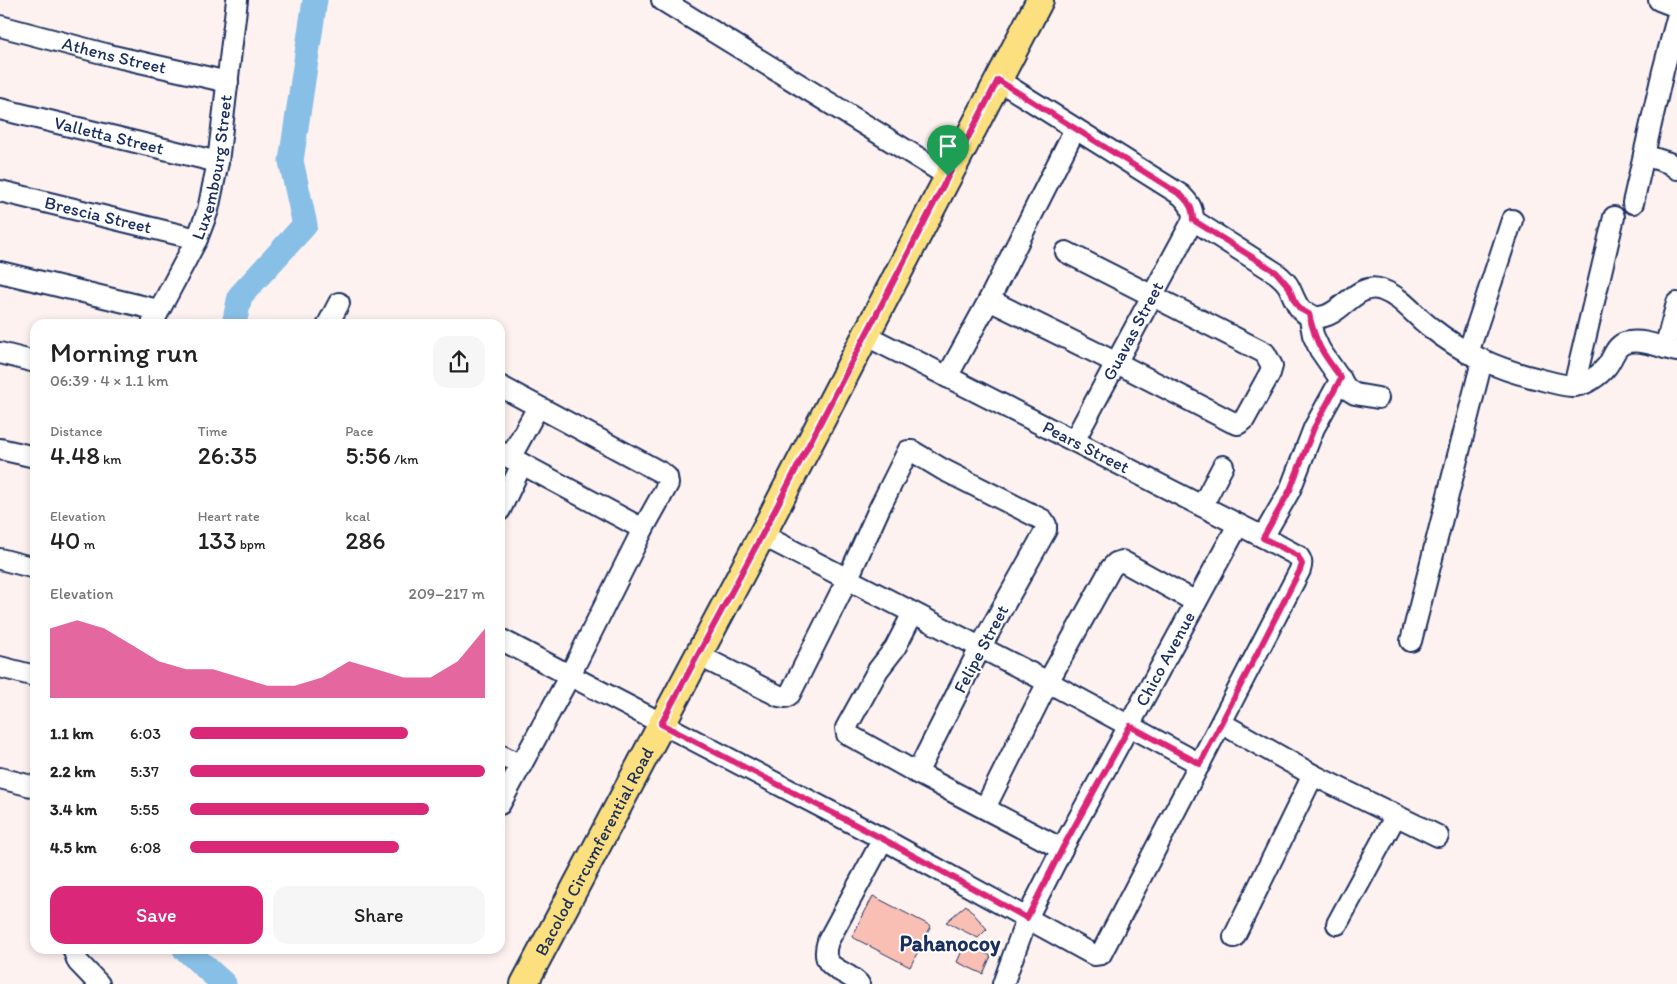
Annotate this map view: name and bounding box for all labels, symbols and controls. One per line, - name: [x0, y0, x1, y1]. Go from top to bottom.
- street label: Athens Street: [60, 32, 169, 79]
- street label: Luxembourg Street: [187, 93, 237, 243]
- street label: Valletta Street: [52, 112, 166, 159]
- pin: [927, 125, 969, 176]
- icon: arrive: [934, 132, 962, 160]
- street label: Brescia Street: [42, 191, 154, 239]
- street label: Guavas Street: [1098, 278, 1168, 384]
- text: Morning run: [50, 335, 198, 369]
- button: share: [433, 336, 485, 388]
- text: 06:39 · 4 × 1.1 km: [50, 371, 169, 390]
- street label: Pears Street: [1039, 416, 1133, 478]
- text: Distance: [50, 423, 102, 440]
- text: Time: [198, 423, 228, 440]
- text: Pace: [345, 423, 373, 440]
- text: 4.48: [50, 440, 100, 470]
- text: 26:35: [198, 440, 257, 470]
- text: 5:56: [345, 440, 391, 470]
- text: km: [100, 451, 122, 468]
- text: /km: [391, 451, 419, 468]
- text: Elevation: [50, 508, 106, 525]
- text: Heart rate: [198, 508, 260, 525]
- text: kcal: [345, 508, 370, 525]
- text: 40: [50, 525, 80, 555]
- text: 133: [198, 525, 237, 555]
- text: 286: [345, 525, 385, 555]
- text: m: [80, 536, 95, 553]
- text: bpm: [237, 536, 266, 553]
- text: Elevation: [50, 584, 114, 603]
- text: 209–217 m: [409, 584, 485, 603]
- street label: Felipe Street: [949, 601, 1013, 697]
- street label: Chico Avenue: [1131, 608, 1200, 710]
- text: 1.1 km: [50, 724, 94, 743]
- text: 6:03: [130, 724, 161, 743]
- street label: Bacolod Circumferential Road: [530, 743, 659, 960]
- text: 2.2 km: [50, 762, 96, 781]
- text: 5:37: [130, 762, 159, 781]
- text: 3.4 km: [50, 800, 97, 819]
- text: 5:55: [130, 800, 159, 819]
- text: 4.5 km: [50, 838, 97, 857]
- text: 6:08: [130, 838, 161, 857]
- button: Save: [50, 886, 263, 944]
- button: Share: [273, 886, 485, 944]
- district label: Pahanocoy: [900, 930, 1001, 957]

